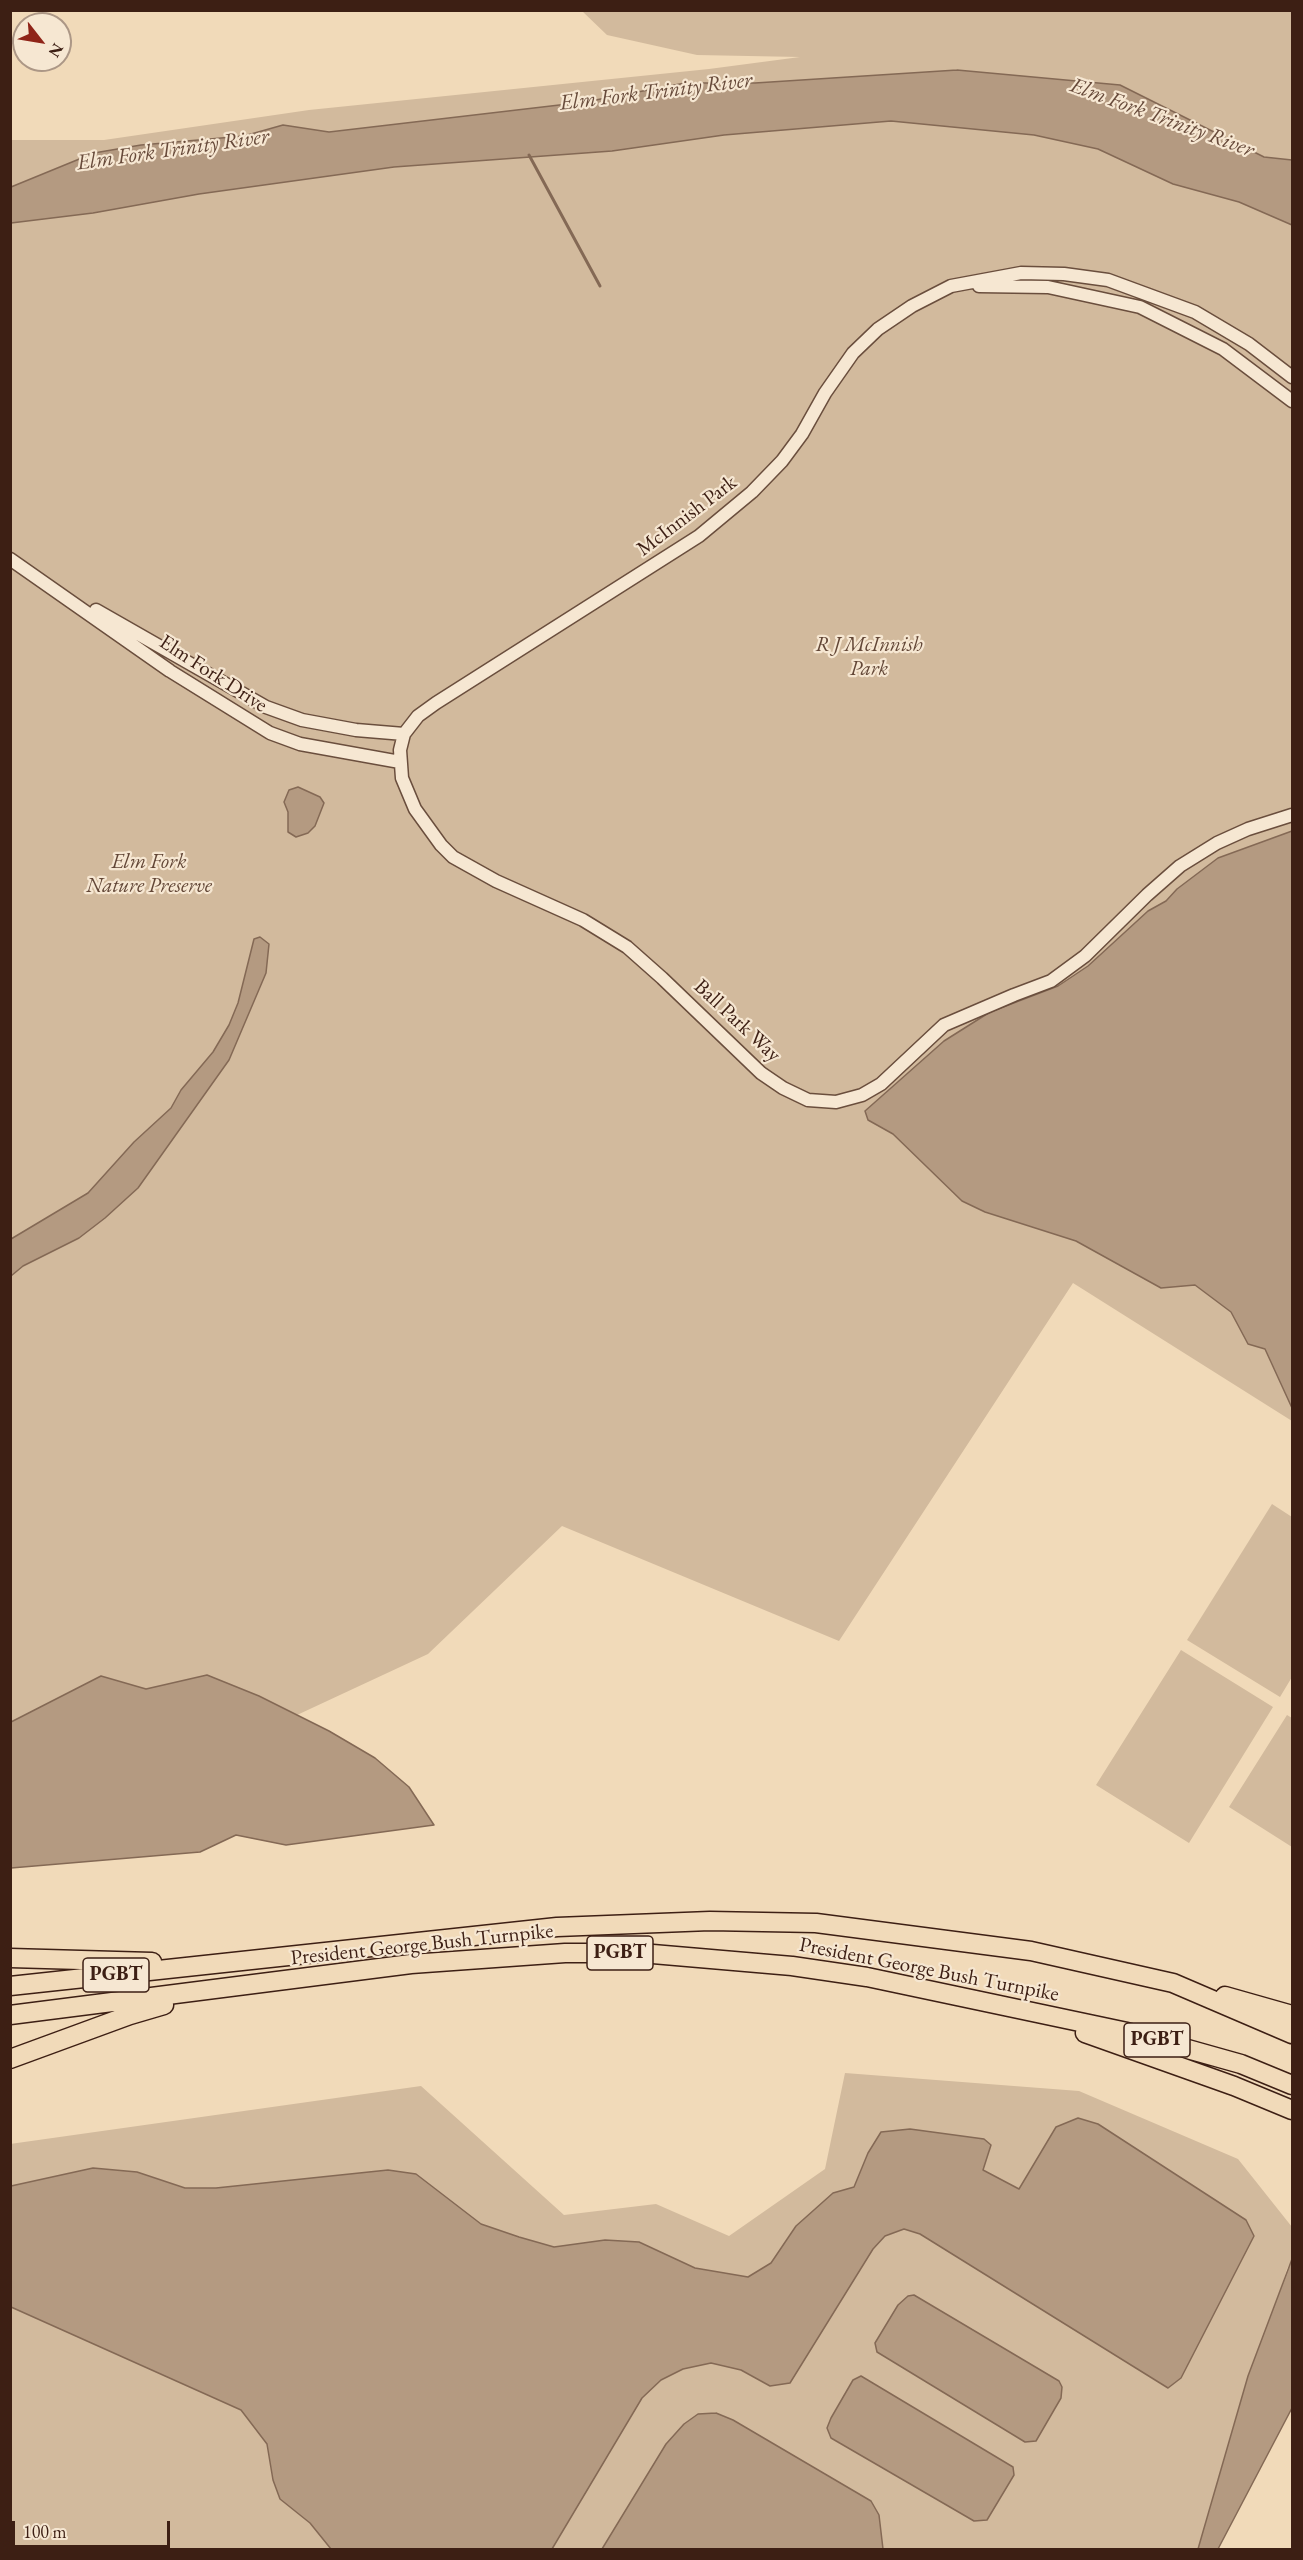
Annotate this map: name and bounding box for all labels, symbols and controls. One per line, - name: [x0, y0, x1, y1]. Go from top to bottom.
- north arrow: [12, 12, 72, 72]
- text: N: [44, 40, 68, 61]
- water label: Elm Fork Trinity River: [558, 67, 754, 117]
- water label: Elm Fork Trinity River: [1066, 72, 1258, 164]
- water label: Elm Fork Trinity River: [75, 123, 271, 177]
- street label: McInnish Park: [632, 470, 742, 562]
- street label: Elm Fork Drive: [154, 630, 272, 718]
- park label: R J McInnish Park: [815, 632, 923, 682]
- park label: Elm Fork Nature Preserve: [86, 849, 212, 899]
- street label: Ball Park Way: [688, 974, 786, 1068]
- street label: President George Bush Turnpike: [289, 1919, 555, 1971]
- street label: President George Bush Turnpike: [797, 1932, 1061, 2008]
- road number: PGBT: [587, 1936, 653, 1970]
- road number: PGBT: [83, 1958, 149, 1992]
- road number: PGBT: [1124, 2023, 1190, 2057]
- scale bar: [15, 2509, 172, 2547]
- text: 100 m: [23, 2520, 67, 2543]

